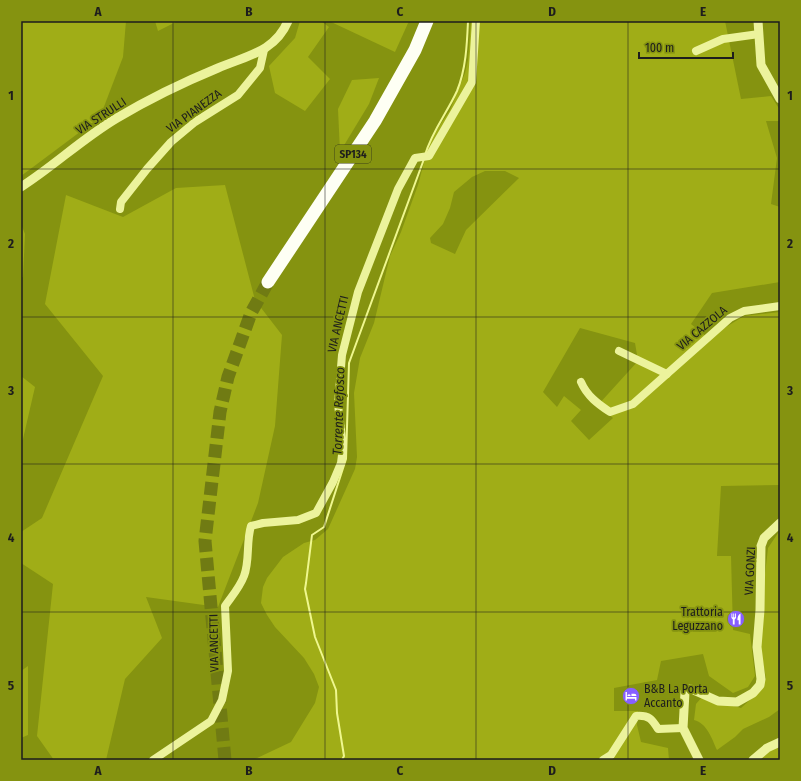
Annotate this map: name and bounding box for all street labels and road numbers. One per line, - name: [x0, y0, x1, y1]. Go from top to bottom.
- street label: VIA PIANEZZA: [164, 86, 225, 136]
- street label: VIA STRULLI: [73, 95, 129, 137]
- road number: SP134: [335, 145, 371, 163]
- street label: VIA ANCETTI: [325, 294, 351, 354]
- street label: VIA CAZZOLA: [674, 303, 730, 353]
- street label: VIA GONZI: [742, 546, 758, 596]
- street label: VIA ANCETTI: [206, 614, 222, 672]

